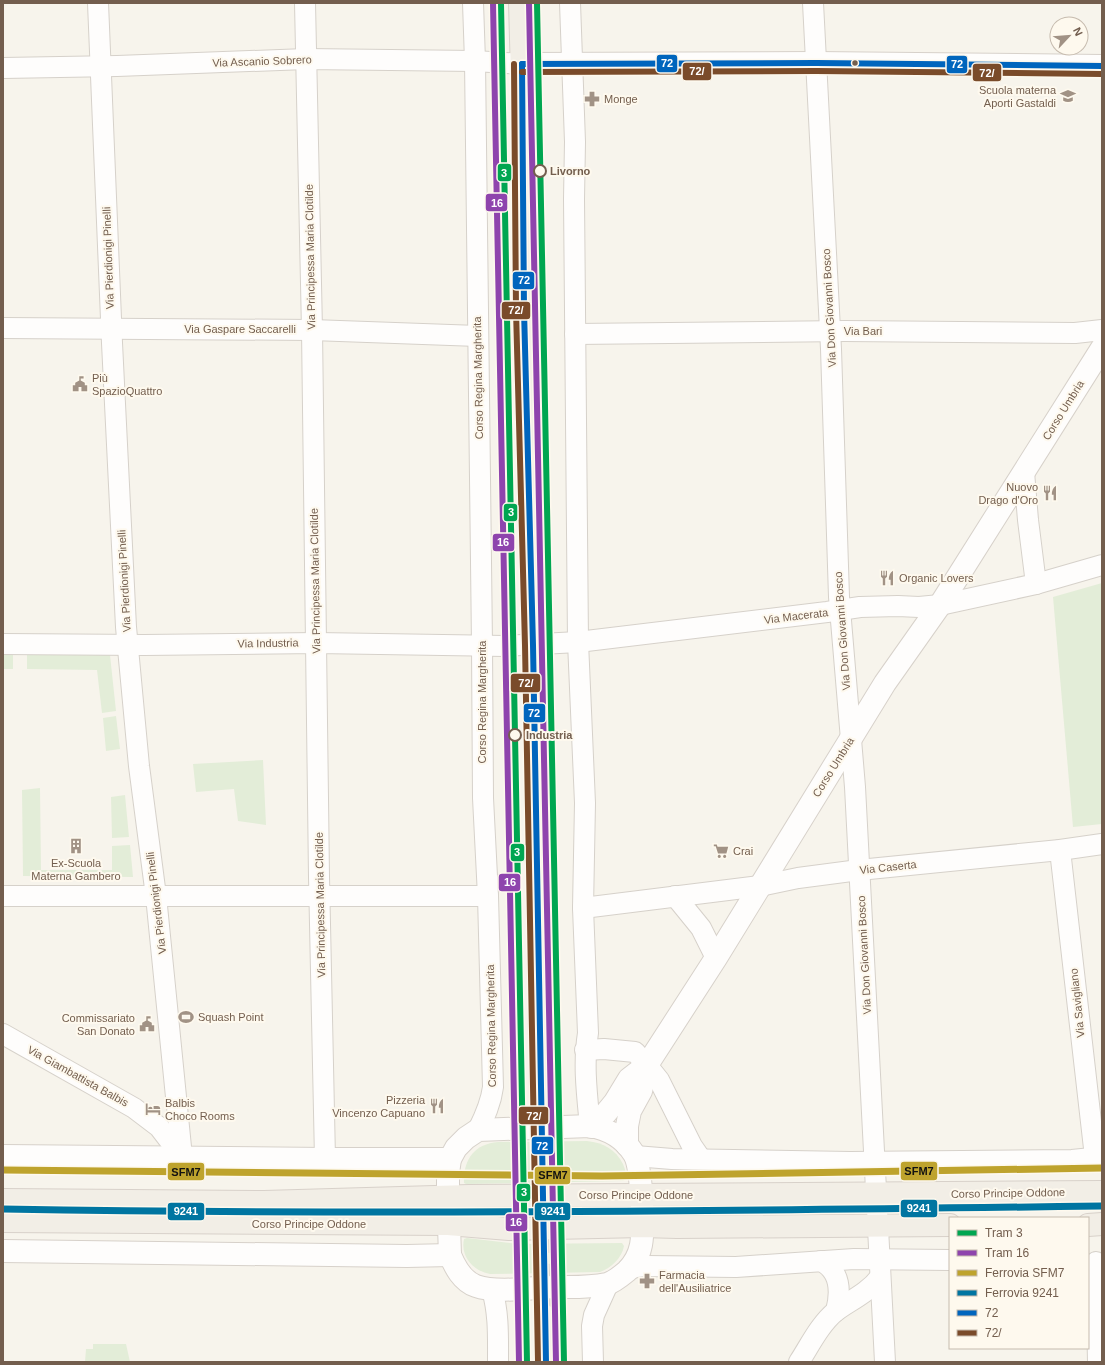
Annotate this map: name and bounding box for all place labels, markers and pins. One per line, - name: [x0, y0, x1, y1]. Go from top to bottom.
- unlabelled marker: [850, 58, 860, 68]
- place label: Scuola materna Aporti Gastaldi: [979, 84, 1057, 109]
- school or university icon: Scuola materna Aporti Gastaldi: [1059, 87, 1077, 105]
- pharmacy icon: Monge: [583, 90, 601, 108]
- place label: Monge: [604, 93, 638, 105]
- marker: Livorno: [533, 164, 547, 178]
- place label: Livorno: [550, 165, 591, 177]
- place label: Più SpazioQuattro: [92, 372, 162, 397]
- public building icon: Più SpazioQuattro: [71, 375, 89, 393]
- place label: Nuovo Drago d'Oro: [978, 481, 1038, 506]
- restaurant icon: Nuovo Drago d'Oro: [1041, 484, 1059, 502]
- restaurant icon: Organic Lovers: [878, 569, 896, 587]
- place label: Organic Lovers: [899, 572, 974, 584]
- marker: Industria: [508, 728, 522, 742]
- place label: Industria: [526, 729, 573, 741]
- building icon: Ex-Scuola Materna Gambero: [67, 837, 85, 855]
- supermarket icon: Crai: [712, 842, 730, 860]
- place label: Crai: [733, 845, 753, 857]
- place label: Ex-Scuola Materna Gambero: [31, 857, 121, 882]
- sports icon: Squash Point: [177, 1008, 195, 1026]
- place label: Squash Point: [198, 1011, 263, 1023]
- place label: Commissariato San Donato: [62, 1012, 135, 1037]
- public building icon: Commissariato San Donato: [138, 1015, 156, 1033]
- place label: Pizzeria Vincenzo Capuano: [332, 1094, 426, 1119]
- place label: Balbis Choco Rooms: [165, 1097, 235, 1122]
- restaurant icon: Pizzeria Vincenzo Capuano: [428, 1097, 446, 1115]
- hotel icon: Balbis Choco Rooms: [144, 1100, 162, 1118]
- place label: Farmacia dell'Ausiliatrice: [659, 1269, 731, 1294]
- pharmacy icon: Farmacia dell'Ausiliatrice: [638, 1272, 656, 1290]

